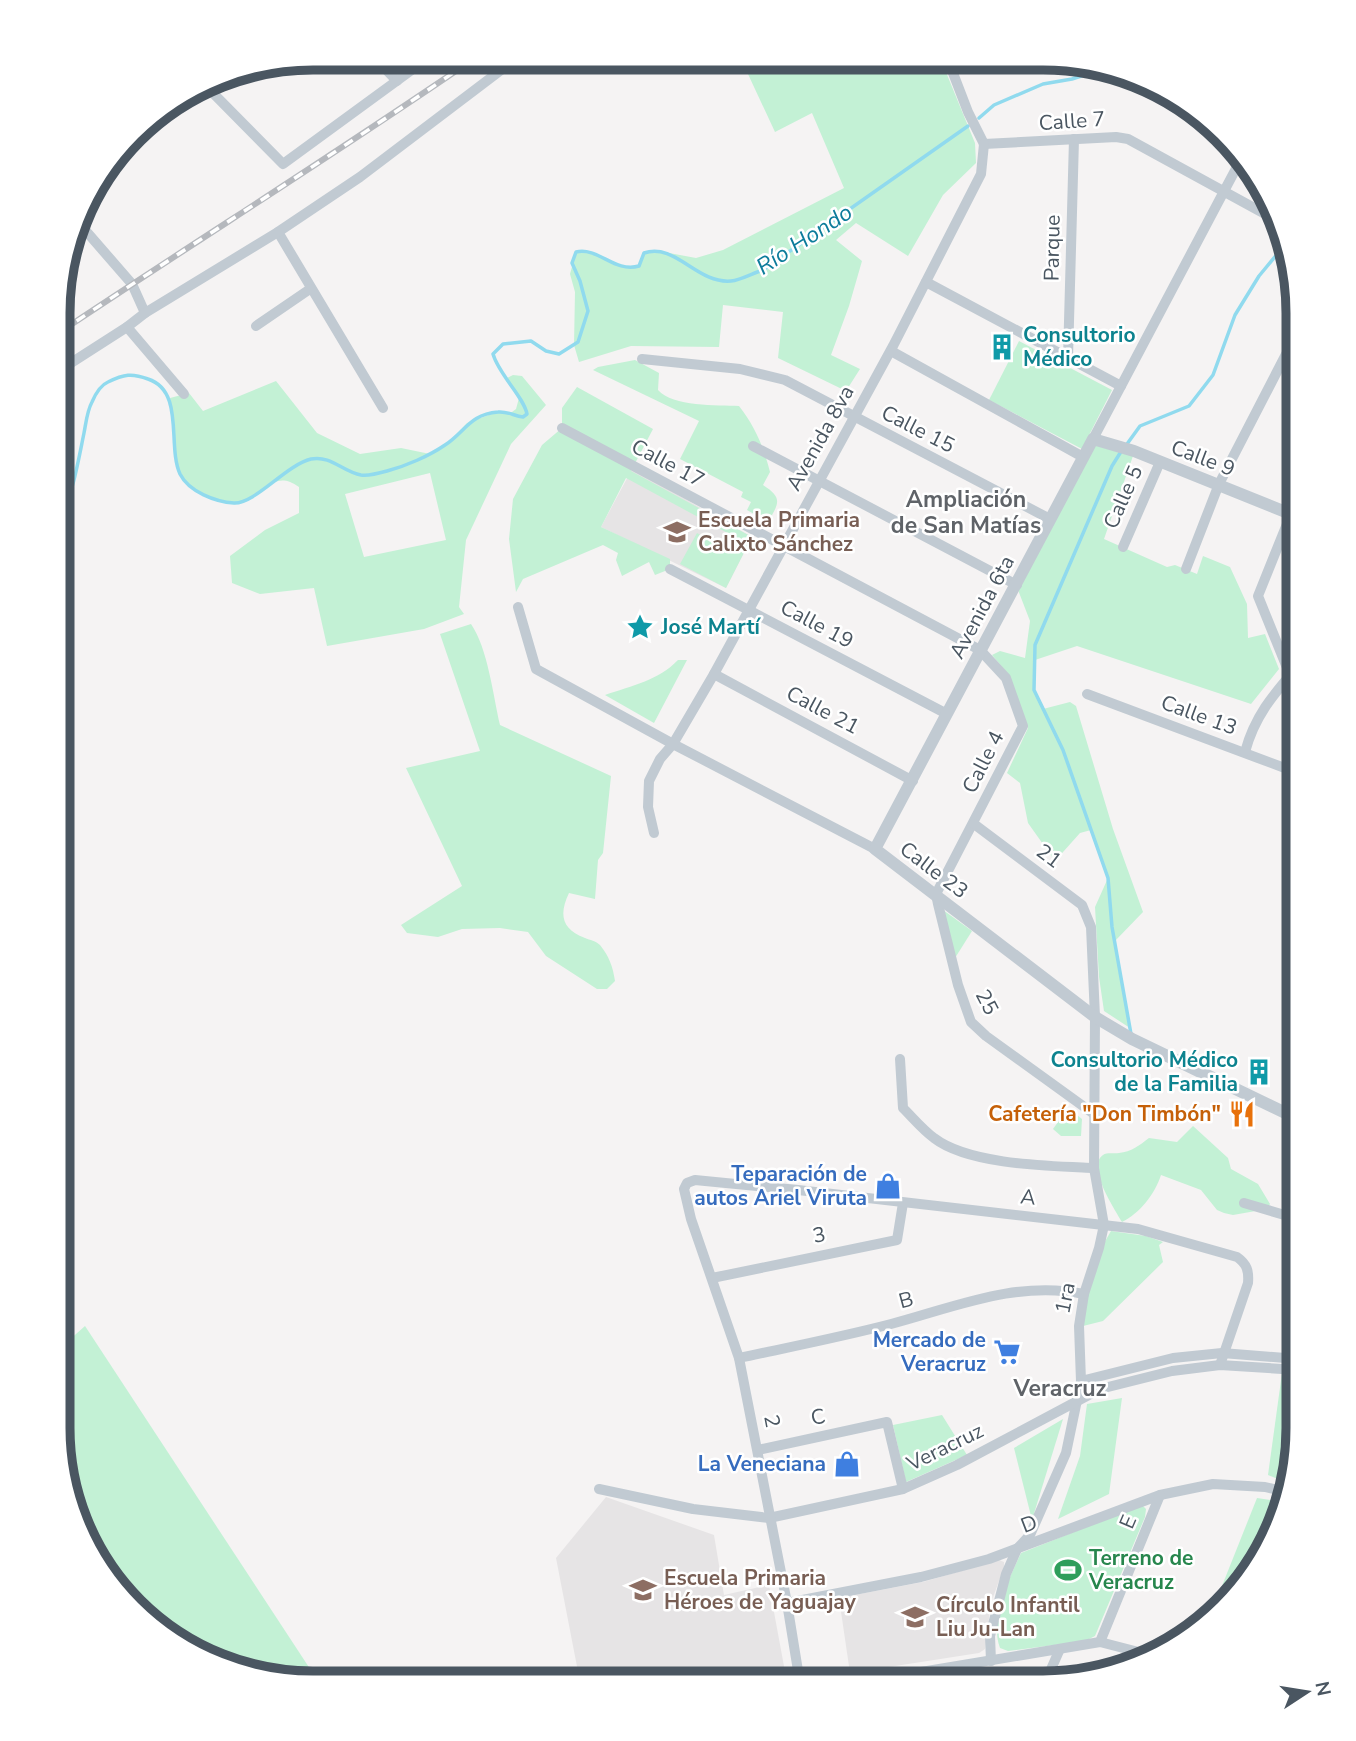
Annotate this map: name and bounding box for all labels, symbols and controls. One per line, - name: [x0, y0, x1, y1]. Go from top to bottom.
- street label: Calle 7: [1038, 105, 1106, 137]
- water label: Río Hondo: [750, 197, 858, 282]
- street label: Parque: [1037, 215, 1067, 281]
- place label: Consultorio Médico: [1023, 321, 1135, 373]
- building icon: Consultorio Médico: [987, 332, 1017, 362]
- street label: Avenida 8va: [780, 380, 860, 496]
- street label: Calle 15: [876, 399, 960, 459]
- street label: Calle 17: [627, 432, 709, 494]
- street label: Calle 9: [1167, 433, 1239, 483]
- street label: Calle 5: [1097, 461, 1149, 533]
- district label: Ampliación de San Matías: [891, 484, 1041, 541]
- place label: Escuela Primaria Calixto Sánchez: [698, 506, 860, 558]
- school or university icon: Escuela Primaria Calixto Sánchez: [662, 517, 692, 547]
- street label: Avenida 6ta: [943, 550, 1021, 664]
- street label: Calle 19: [776, 593, 858, 655]
- place icon: José Martí: [625, 612, 655, 642]
- place label: José Martí: [660, 613, 761, 641]
- street label: Calle 21: [782, 679, 864, 741]
- street label: Calle 13: [1157, 688, 1241, 742]
- street label: Calle 4: [955, 726, 1011, 798]
- street label: Calle 23: [894, 835, 974, 905]
- street label: 21: [1031, 837, 1067, 875]
- street label: 25: [969, 984, 1005, 1020]
- place label: Consultorio Médico de la Familia: [1050, 1046, 1238, 1098]
- building icon: Consultorio Médico de la Familia: [1244, 1057, 1274, 1087]
- restaurant icon: Cafetería "Don Timbón": [1227, 1099, 1257, 1129]
- place label: Cafetería "Don Timbón": [988, 1100, 1221, 1128]
- place label: Teparación de autos Ariel Viruta: [694, 1160, 867, 1212]
- shop icon: Teparación de autos Ariel Viruta: [873, 1171, 903, 1201]
- street label: A: [1019, 1182, 1037, 1212]
- street label: 3: [810, 1220, 828, 1250]
- street label: 1ra: [1048, 1280, 1082, 1316]
- street label: B: [896, 1285, 916, 1315]
- place label: Mercado de Veracruz: [873, 1326, 986, 1378]
- supermarket icon: Mercado de Veracruz: [992, 1337, 1022, 1367]
- district label: Veracruz: [1013, 1373, 1107, 1404]
- street label: C: [808, 1402, 828, 1432]
- street label: 2: [757, 1412, 787, 1430]
- street label: Veracruz: [901, 1416, 988, 1478]
- shop icon: La Veneciana: [832, 1449, 862, 1479]
- place label: La Veneciana: [698, 1450, 826, 1478]
- street label: D: [1017, 1508, 1041, 1540]
- street label: E: [1113, 1511, 1143, 1533]
- place label: Terreno de Veracruz: [1088, 1544, 1194, 1596]
- sports icon: Terreno de Veracruz: [1053, 1555, 1083, 1585]
- place label: Escuela Primaria Héroes de Yaguajay: [664, 1564, 857, 1616]
- school or university icon: Escuela Primaria Héroes de Yaguajay: [628, 1575, 658, 1605]
- place label: Círculo Infantil Liu Ju-Lan: [936, 1591, 1080, 1643]
- school or university icon: Círculo Infantil Liu Ju-Lan: [900, 1602, 930, 1632]
- north arrow: [1272, 1657, 1342, 1727]
- text: N: [1308, 1679, 1337, 1698]

